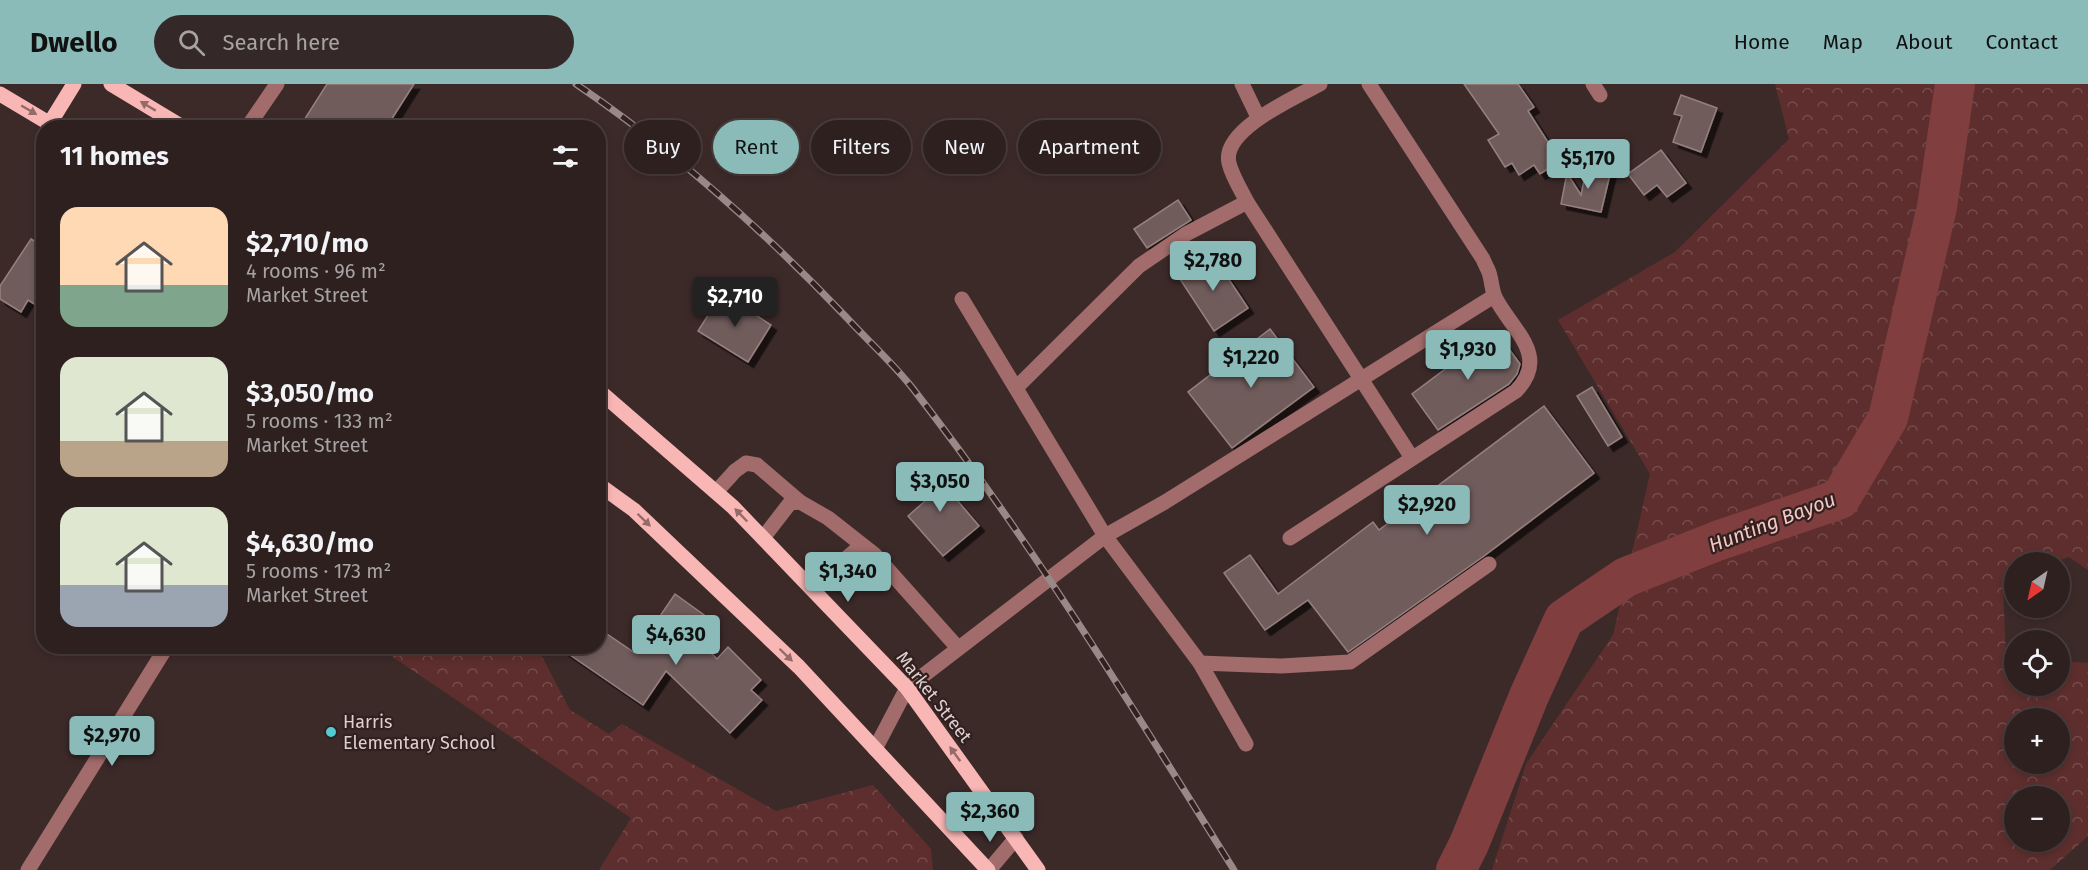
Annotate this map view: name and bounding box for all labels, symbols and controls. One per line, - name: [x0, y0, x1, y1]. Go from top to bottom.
- search box: [154, 15, 574, 69]
- text: Dwello: [30, 26, 118, 59]
- icon: search: [175, 26, 208, 59]
- text: Search here: [223, 29, 340, 56]
- text: Home: [1734, 29, 1790, 55]
- text: Map: [1823, 29, 1863, 55]
- text: About: [1896, 29, 1953, 55]
- text: Contact: [1986, 29, 2058, 55]
- one-way arrow: [140, 100, 156, 111]
- one-way arrow: [21, 105, 37, 116]
- chip: Buy: [624, 120, 701, 174]
- chip: Rent: [713, 120, 799, 174]
- chip: Filters: [811, 120, 911, 174]
- chip: New: [923, 120, 1006, 174]
- chip: Apartment: [1018, 120, 1161, 174]
- pin: $5,170: [1539, 139, 1637, 190]
- icon: filters: [549, 140, 582, 173]
- text: 11 homes: [60, 141, 169, 172]
- text: $5,170: [1561, 146, 1615, 170]
- text: $2,710/mo: [246, 228, 369, 259]
- icon: home: [108, 231, 180, 303]
- pin: $2,780: [1164, 241, 1262, 292]
- text: $2,780: [1184, 248, 1242, 272]
- text: 4 rooms · 96 m²: [246, 259, 386, 283]
- pin: $2,710: [686, 277, 784, 328]
- text: Market Street: [246, 283, 368, 307]
- text: $2,710: [707, 284, 763, 308]
- pin: $1,930: [1419, 330, 1517, 381]
- text: $1,930: [1440, 337, 1496, 361]
- pin: $1,220: [1202, 338, 1300, 389]
- text: $1,220: [1223, 345, 1279, 369]
- text: $3,050/mo: [246, 378, 374, 409]
- icon: home: [108, 381, 180, 453]
- text: 5 rooms · 133 m²: [246, 409, 393, 433]
- text: Market Street: [246, 433, 368, 457]
- pin: $3,050: [891, 462, 989, 513]
- text: $3,050: [910, 469, 970, 493]
- pin: $2,920: [1378, 485, 1476, 536]
- water label: Hunting Bayou: [1705, 487, 1839, 557]
- text: $2,920: [1398, 492, 1456, 516]
- one-way arrow: [734, 508, 748, 523]
- one-way arrow: [637, 513, 651, 527]
- text: $4,630/mo: [246, 528, 374, 559]
- icon: home: [108, 531, 180, 603]
- pin: $1,340: [799, 552, 897, 603]
- north arrow: [2004, 552, 2070, 618]
- map controls: [2004, 552, 2070, 852]
- text: 5 rooms · 173 m²: [246, 559, 391, 583]
- text: $1,340: [819, 559, 877, 583]
- text: Market Street: [246, 583, 368, 607]
- pin: $4,630: [627, 615, 725, 666]
- text: $4,630: [646, 622, 706, 646]
- button: locate: [2004, 630, 2070, 696]
- one-way arrow: [778, 647, 792, 661]
- street label: Market Street: [892, 647, 977, 747]
- button: +: [2004, 708, 2070, 774]
- place label: Harris Elementary School: [343, 711, 495, 754]
- pin: $2,970: [63, 716, 161, 767]
- text: $2,970: [83, 723, 141, 747]
- marker: Harris Elementary School: [324, 725, 338, 739]
- one-way arrow: [949, 747, 961, 763]
- button: −: [2004, 786, 2070, 852]
- pin: $2,360: [941, 792, 1039, 843]
- text: $2,360: [960, 799, 1020, 823]

